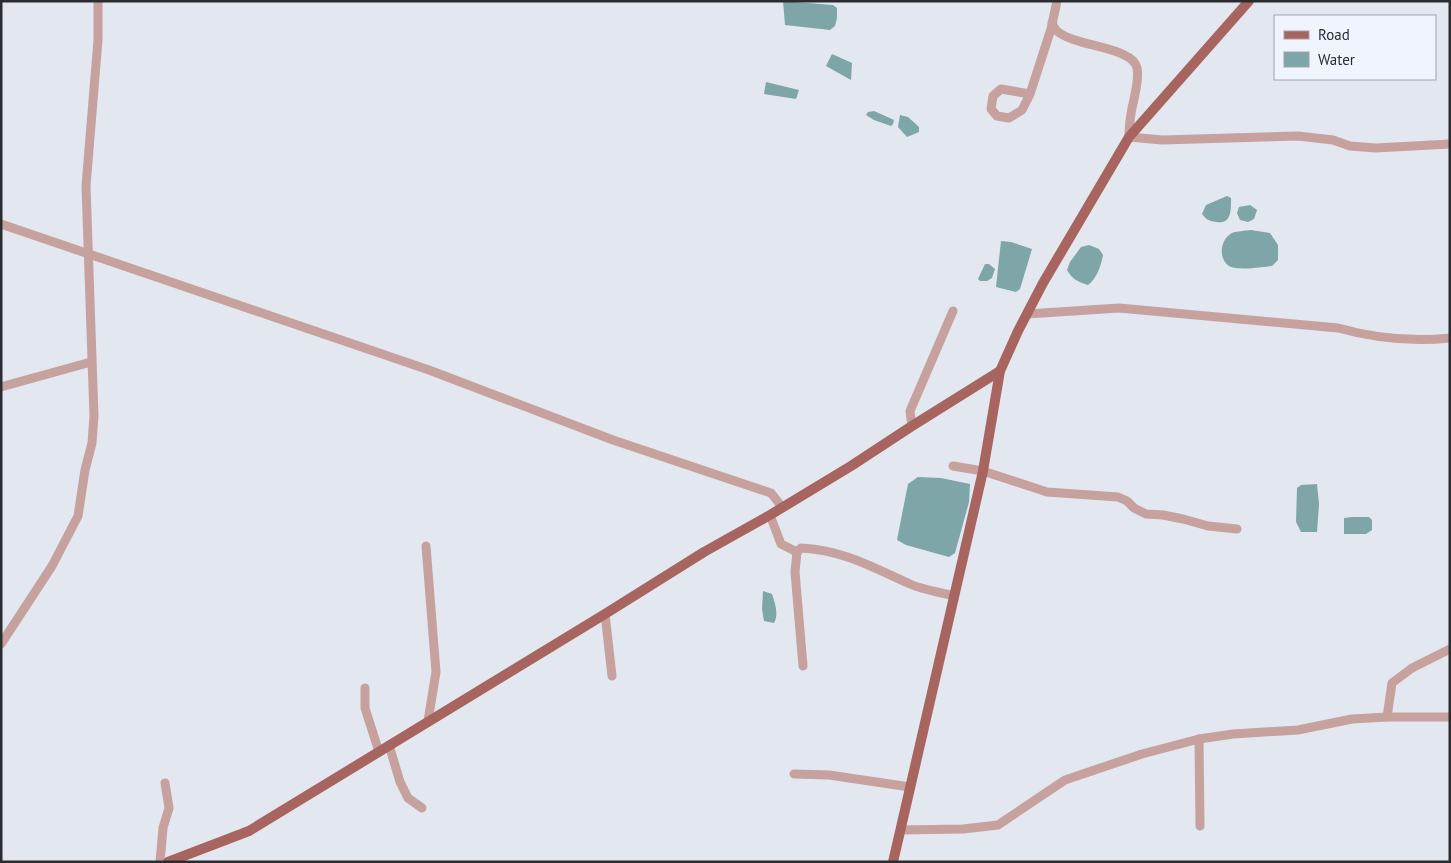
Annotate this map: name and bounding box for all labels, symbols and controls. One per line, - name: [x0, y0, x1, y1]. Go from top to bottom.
- legend: [1274, 15, 1436, 80]
- text: Road: [1318, 25, 1350, 44]
- text: Water: [1318, 50, 1355, 69]

